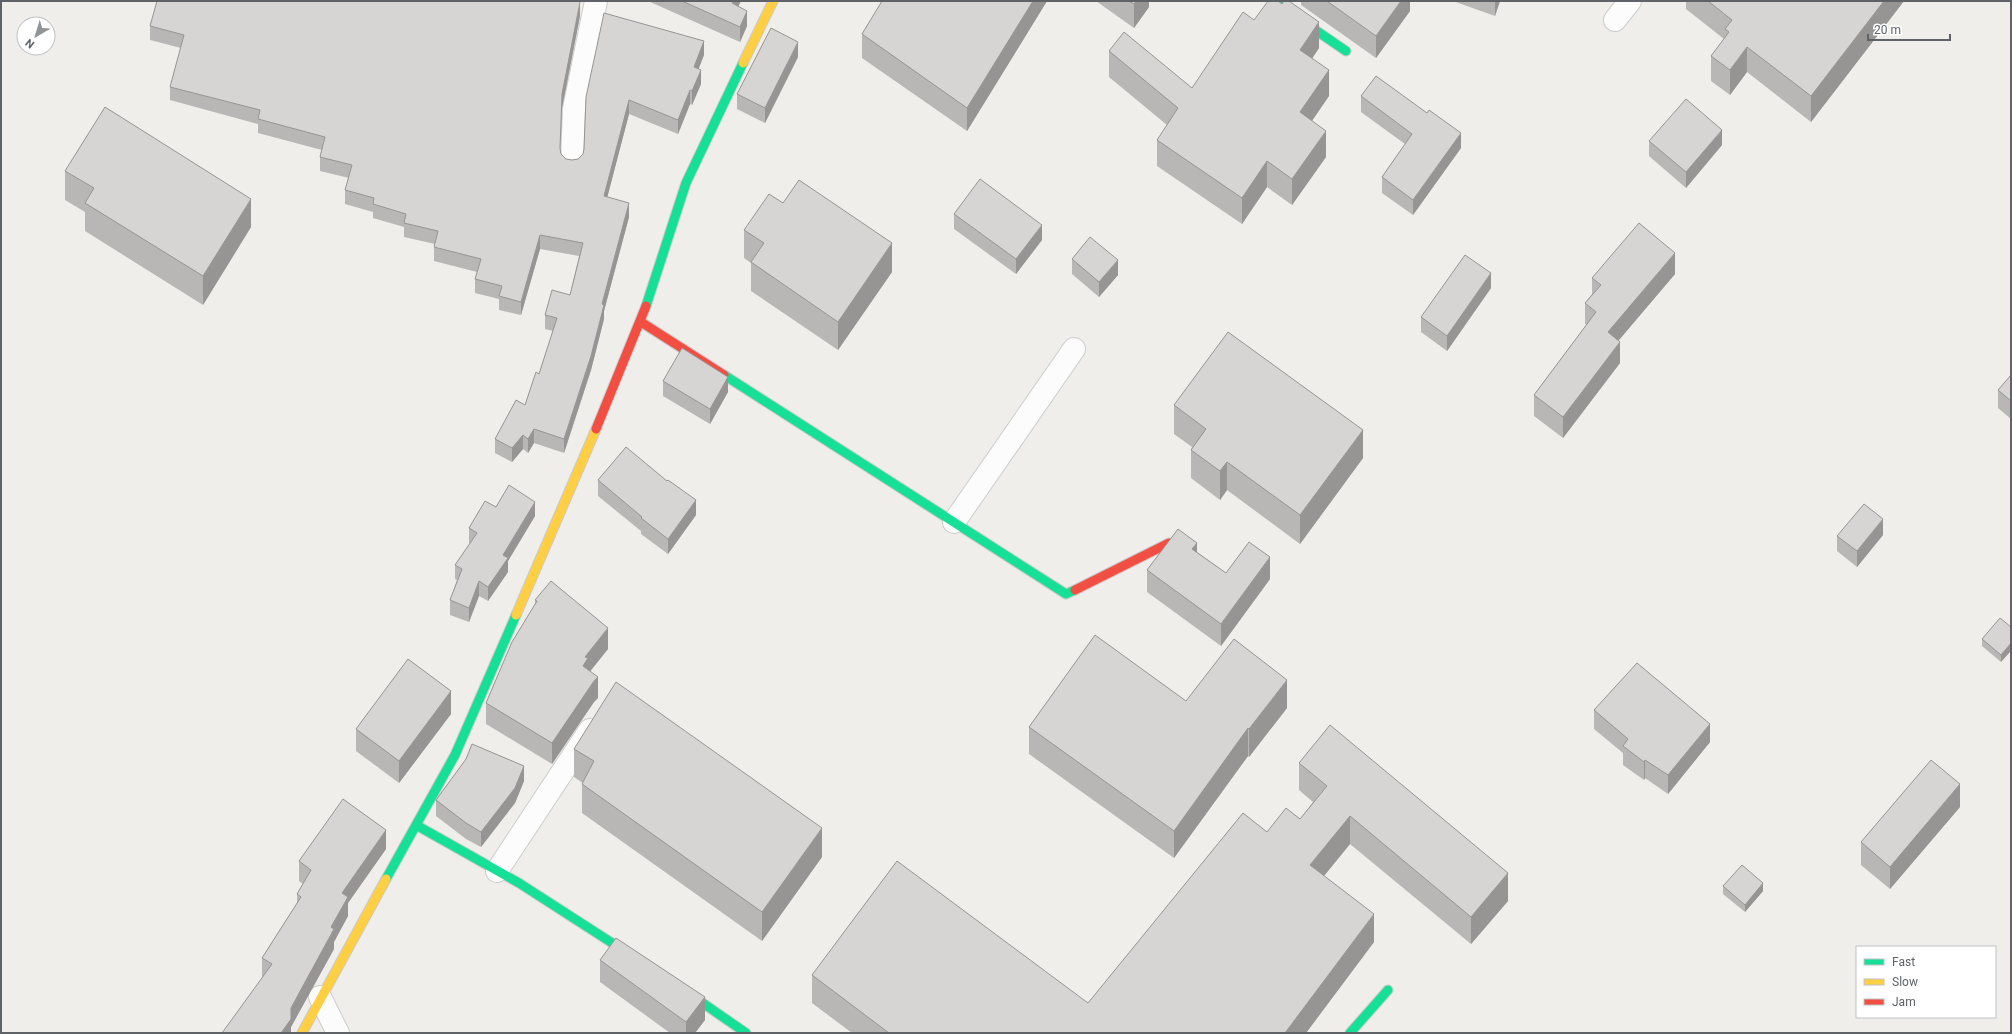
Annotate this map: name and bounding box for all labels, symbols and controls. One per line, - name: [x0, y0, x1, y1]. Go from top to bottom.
- north arrow: [16, 16, 56, 56]
- scale bar: [1868, 16, 1950, 42]
- text: 20 m: [1874, 23, 1901, 37]
- text: N: [23, 36, 37, 51]
- legend: [1856, 946, 1996, 1018]
- text: Fast: [1892, 955, 1915, 969]
- text: Slow: [1892, 975, 1918, 989]
- text: Jam: [1892, 995, 1916, 1009]

